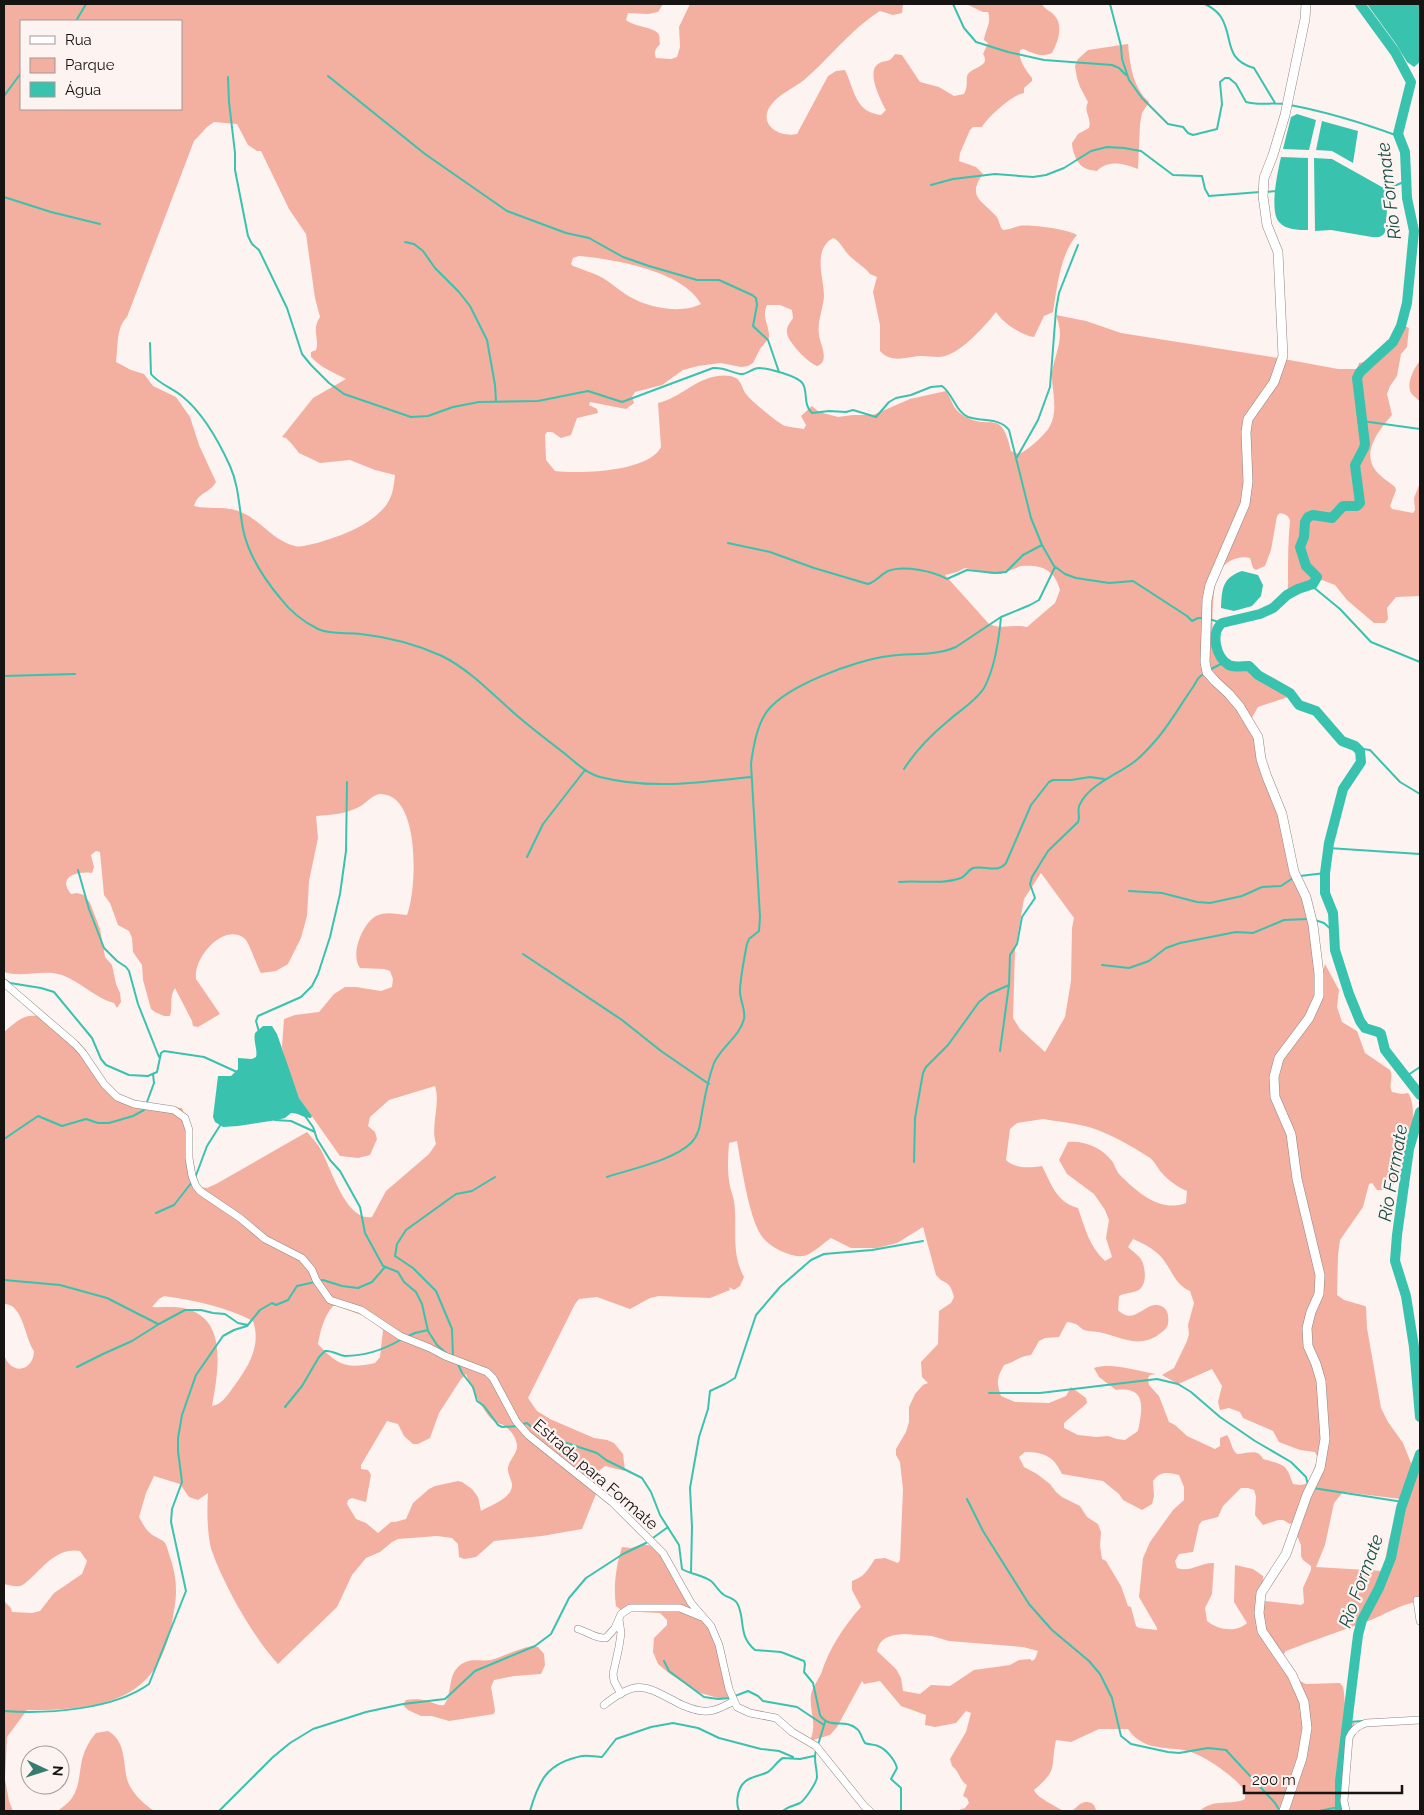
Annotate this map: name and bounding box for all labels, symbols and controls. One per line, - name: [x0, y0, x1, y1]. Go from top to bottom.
- legend: [20, 20, 182, 110]
- text: Rua: [65, 31, 92, 49]
- text: Parque: [65, 56, 115, 74]
- text: Água: [65, 81, 101, 99]
- water label: Rio Formate: [1372, 141, 1405, 241]
- water label: Rio Formate: [1374, 1123, 1411, 1223]
- street label: Estrada para Formate: [529, 1415, 662, 1534]
- water label: Rio Formate: [1334, 1531, 1387, 1630]
- north arrow: [20, 1745, 70, 1795]
- scale bar: [1244, 1762, 1402, 1794]
- text: N: [50, 1765, 66, 1777]
- text: 200 m: [1252, 1771, 1296, 1789]

